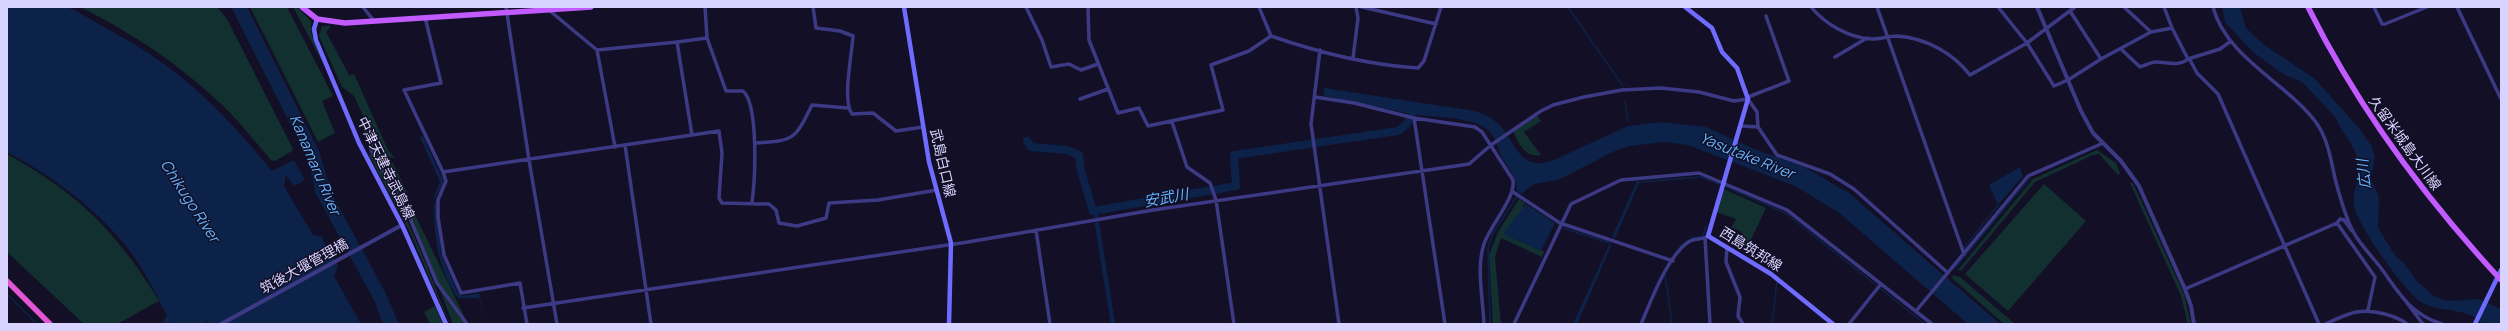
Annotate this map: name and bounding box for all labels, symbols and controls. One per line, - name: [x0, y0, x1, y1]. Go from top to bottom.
- street label: 久留米城島大川線: [2365, 92, 2446, 194]
- water label: Kanamaru River: [285, 111, 347, 221]
- street label: 中津天建寺武島線: [353, 113, 420, 222]
- street label: 武島白口線: [926, 127, 961, 199]
- water label: Yasutake River: [1697, 127, 1800, 185]
- water label: Chikugo River: [156, 155, 226, 248]
- water label: 広川: [2351, 156, 2376, 190]
- water label: 安武川: [1142, 183, 1192, 212]
- street label: 西島筑邦線: [1717, 222, 1786, 275]
- street label: 筑後大堰管理橋: [256, 233, 351, 298]

